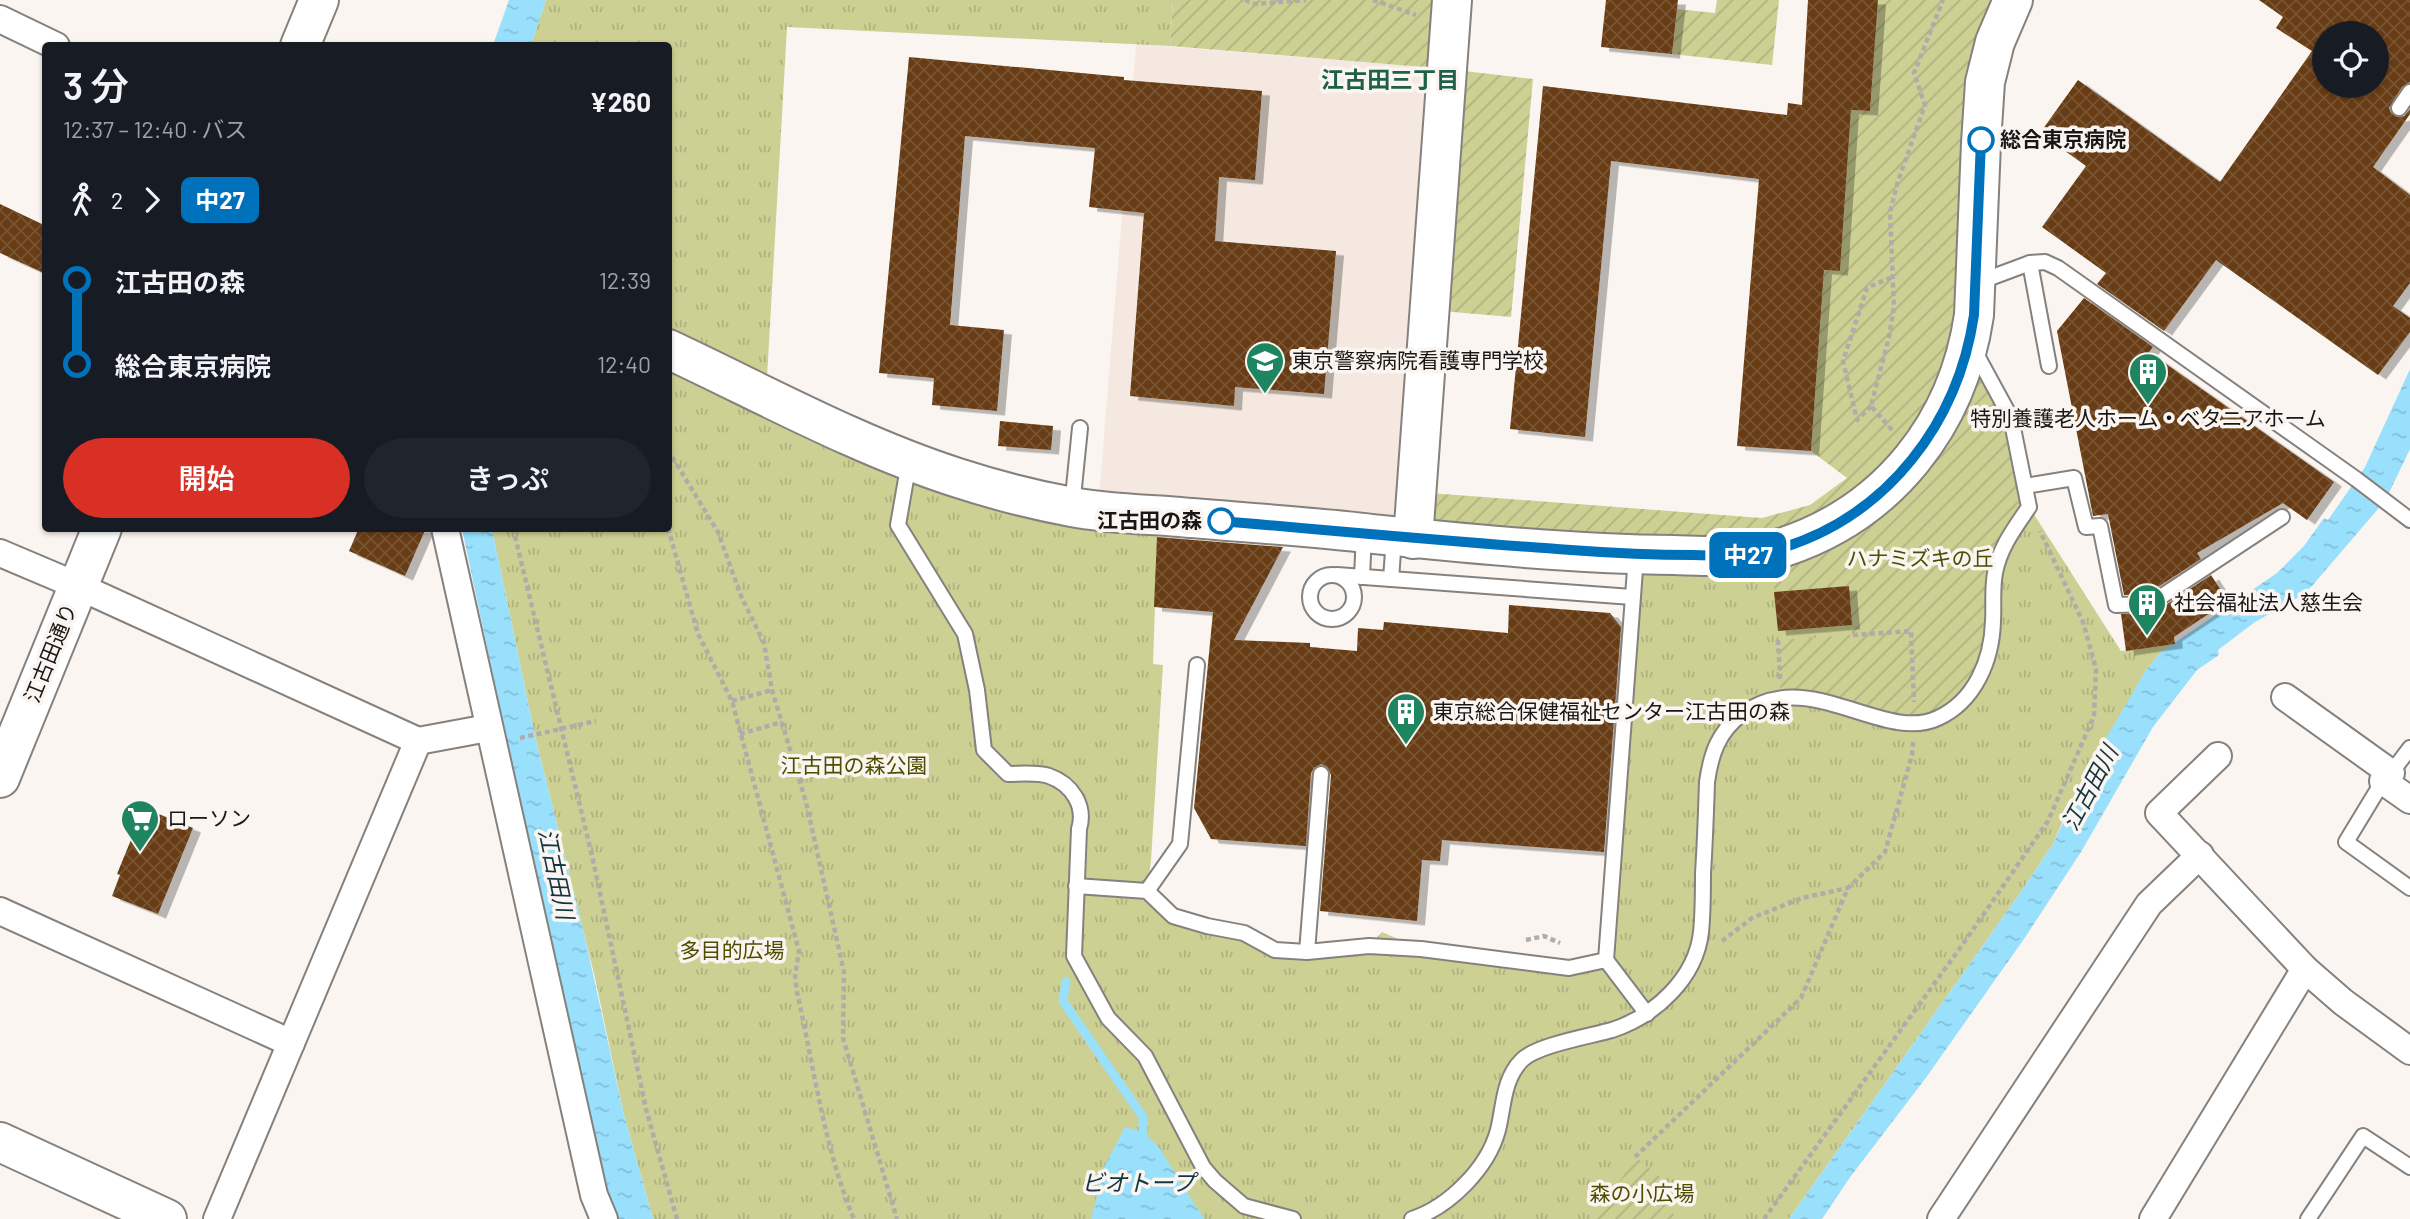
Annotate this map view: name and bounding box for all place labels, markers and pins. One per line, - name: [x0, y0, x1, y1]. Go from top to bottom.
- place label: 総合東京病院: [2000, 126, 2126, 151]
- marker: 総合東京病院: [1968, 127, 1994, 153]
- school or university icon: 東京警察病院看護専門学校: [1244, 340, 1286, 395]
- place label: 東京警察病院看護専門学校: [1292, 347, 1544, 372]
- building icon: 特別養護老人ホーム・ベタニアホーム: [2127, 351, 2169, 406]
- place label: 特別養護老人ホーム・ベタニアホーム: [1970, 405, 2326, 430]
- place label: 江古田の森: [1097, 507, 1202, 532]
- marker: 江古田の森: [1208, 508, 1234, 534]
- building icon: 社会福祉法人慈生会: [2126, 582, 2168, 637]
- place label: 社会福祉法人慈生会: [2174, 589, 2363, 614]
- building icon: 東京総合保健福祉センター江古田の森: [1385, 691, 1427, 746]
- place label: 東京総合保健福祉センター江古田の森: [1433, 698, 1790, 723]
- supermarket icon: ローソン: [119, 798, 161, 853]
- place label: ローソン: [167, 805, 251, 830]

